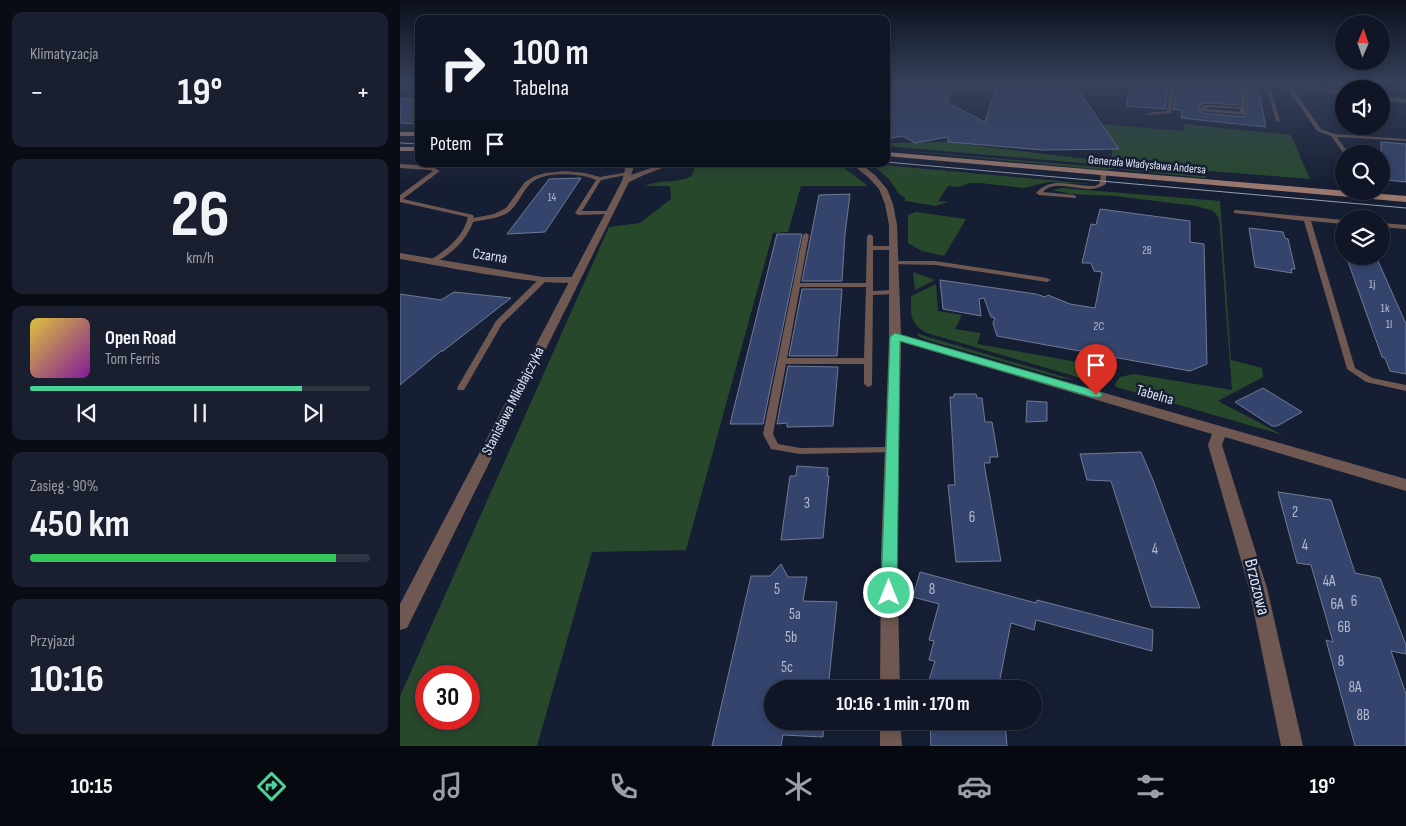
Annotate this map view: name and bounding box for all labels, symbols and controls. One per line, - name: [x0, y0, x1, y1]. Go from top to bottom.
- north arrow: [1335, 15, 1390, 70]
- map controls: [1335, 15, 1390, 265]
- text: 100 m: [513, 32, 589, 75]
- icon: right: [430, 35, 495, 100]
- text: Klimatyzacja: [30, 45, 99, 64]
- text: 19°: [178, 70, 222, 115]
- text: Tabelna: [513, 75, 569, 102]
- text: −: [30, 76, 44, 109]
- text: +: [356, 76, 370, 109]
- button: sound: [1335, 80, 1390, 135]
- icon: arrive: [481, 130, 509, 158]
- text: Potem: [430, 133, 471, 156]
- button: search: [1335, 145, 1390, 200]
- street label: Generała Władysława Andersa: [1087, 152, 1207, 178]
- text: 26: [170, 177, 230, 255]
- house number: 14: [548, 191, 557, 204]
- button: layers: [1335, 210, 1390, 265]
- street label: Czarna: [471, 244, 509, 268]
- house number: 2B: [1142, 244, 1152, 257]
- text: km/h: [186, 249, 214, 268]
- house number: 1j: [1369, 277, 1375, 292]
- house number: 1k: [1381, 301, 1390, 316]
- house number: 1l: [1386, 317, 1392, 332]
- house number: 2C: [1094, 319, 1105, 334]
- text: Open Road: [105, 327, 176, 350]
- street label: Stanisława Mikołajczyka: [477, 343, 549, 459]
- pin: [1075, 344, 1117, 395]
- text: Tom Ferris: [105, 350, 160, 369]
- icon: arrive: [1082, 351, 1110, 379]
- street label: Tabelna: [1134, 381, 1176, 409]
- icon: previous: [73, 399, 101, 427]
- icon: pause: [186, 399, 214, 427]
- icon: next: [299, 399, 327, 427]
- text: Zasięg · 90%: [30, 477, 98, 496]
- house number: 3: [804, 494, 810, 513]
- text: 450 km: [30, 502, 130, 547]
- house number: 2: [1292, 503, 1298, 522]
- house number: 6: [969, 508, 975, 527]
- house number: 4: [1302, 536, 1308, 555]
- house number: 4: [1152, 540, 1158, 559]
- street label: Brzozowa: [1240, 557, 1274, 617]
- position arrow: [862, 566, 914, 618]
- house number: 4A: [1323, 572, 1336, 591]
- house number: 5: [774, 580, 780, 599]
- house number: 8: [929, 580, 935, 599]
- house number: 6: [1351, 592, 1357, 611]
- house number: 6A: [1331, 595, 1344, 614]
- house number: 5a: [789, 605, 801, 624]
- house number: 6B: [1337, 618, 1351, 637]
- house number: 5b: [785, 628, 797, 647]
- text: Przyjazd: [30, 632, 75, 651]
- house number: 8: [1338, 652, 1344, 671]
- text: 10:16: [30, 657, 104, 702]
- house number: 5c: [781, 658, 793, 677]
- speed limit sign: 30: [415, 665, 480, 730]
- house number: 8A: [1349, 678, 1362, 697]
- text: 10:16 · 1 min · 170 m: [836, 693, 970, 716]
- house number: 8B: [1356, 706, 1370, 725]
- icon: directions: [254, 769, 289, 804]
- icon: music: [430, 769, 465, 804]
- icon: phone: [606, 769, 641, 804]
- icon: climate: [781, 769, 816, 804]
- icon: car: [957, 769, 992, 804]
- icon: filters: [1133, 769, 1168, 804]
- text: 10:15: [70, 773, 113, 800]
- text: 19°: [1309, 773, 1335, 800]

